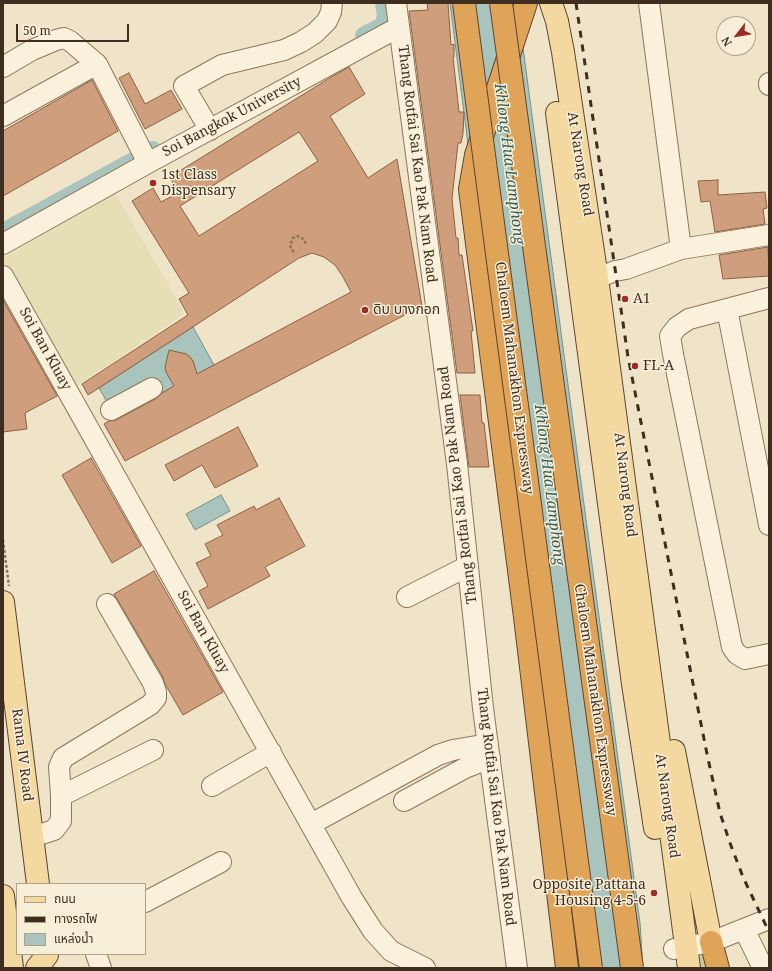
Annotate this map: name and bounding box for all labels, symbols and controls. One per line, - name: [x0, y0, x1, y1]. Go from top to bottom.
- scale bar: [18, 16, 131, 42]
- north arrow: [716, 16, 756, 56]
- text: 50 m: [23, 22, 51, 39]
- text: N: [717, 34, 735, 50]
- street label: Thang Rotfai Sai Kao Pak Nam Road: [394, 44, 440, 284]
- street label: Soi Bangkok University: [160, 73, 304, 161]
- water label: Khlong Hua Lamphong: [490, 82, 528, 246]
- street label: At Narong Road: [563, 111, 597, 217]
- place label: 1st Class Dispensary: [161, 167, 236, 200]
- marker: 1st Class Dispensary: [148, 178, 158, 188]
- street label: Chaloem Mahanakhon Expressway: [491, 261, 537, 495]
- place label: A1: [633, 291, 651, 307]
- marker: A1: [620, 294, 630, 304]
- place label: ดิบ บางกอก: [373, 302, 440, 318]
- street label: Soi Ban Kluay: [15, 305, 75, 393]
- marker: ดิบ บางกอก: [360, 305, 370, 315]
- place label: FL-A: [643, 358, 674, 374]
- marker: FL-A: [630, 361, 640, 371]
- street label: Thang Rotfai Sai Kao Pak Nam Road: [435, 365, 481, 605]
- water label: Khlong Hua Lamphong: [530, 403, 568, 567]
- street label: At Narong Road: [610, 432, 640, 538]
- street label: Chaloem Mahanakhon Expressway: [570, 583, 620, 817]
- street label: Soi Ban Kluay: [173, 588, 233, 676]
- street label: Thang Rotfai Sai Kao Pak Nam Road: [473, 687, 519, 927]
- street label: Rama IV Road: [8, 707, 36, 803]
- street label: At Narong Road: [651, 753, 683, 859]
- place label: Opposite Pattana Housing 4-5-6: [533, 877, 646, 910]
- legend: [16, 883, 146, 955]
- marker: Opposite Pattana Housing 4-5-6: [649, 888, 659, 898]
- text: ถนน: [54, 890, 76, 907]
- text: ทางรถไฟ: [54, 910, 97, 927]
- text: แหล่งน้ำ: [54, 930, 93, 947]

